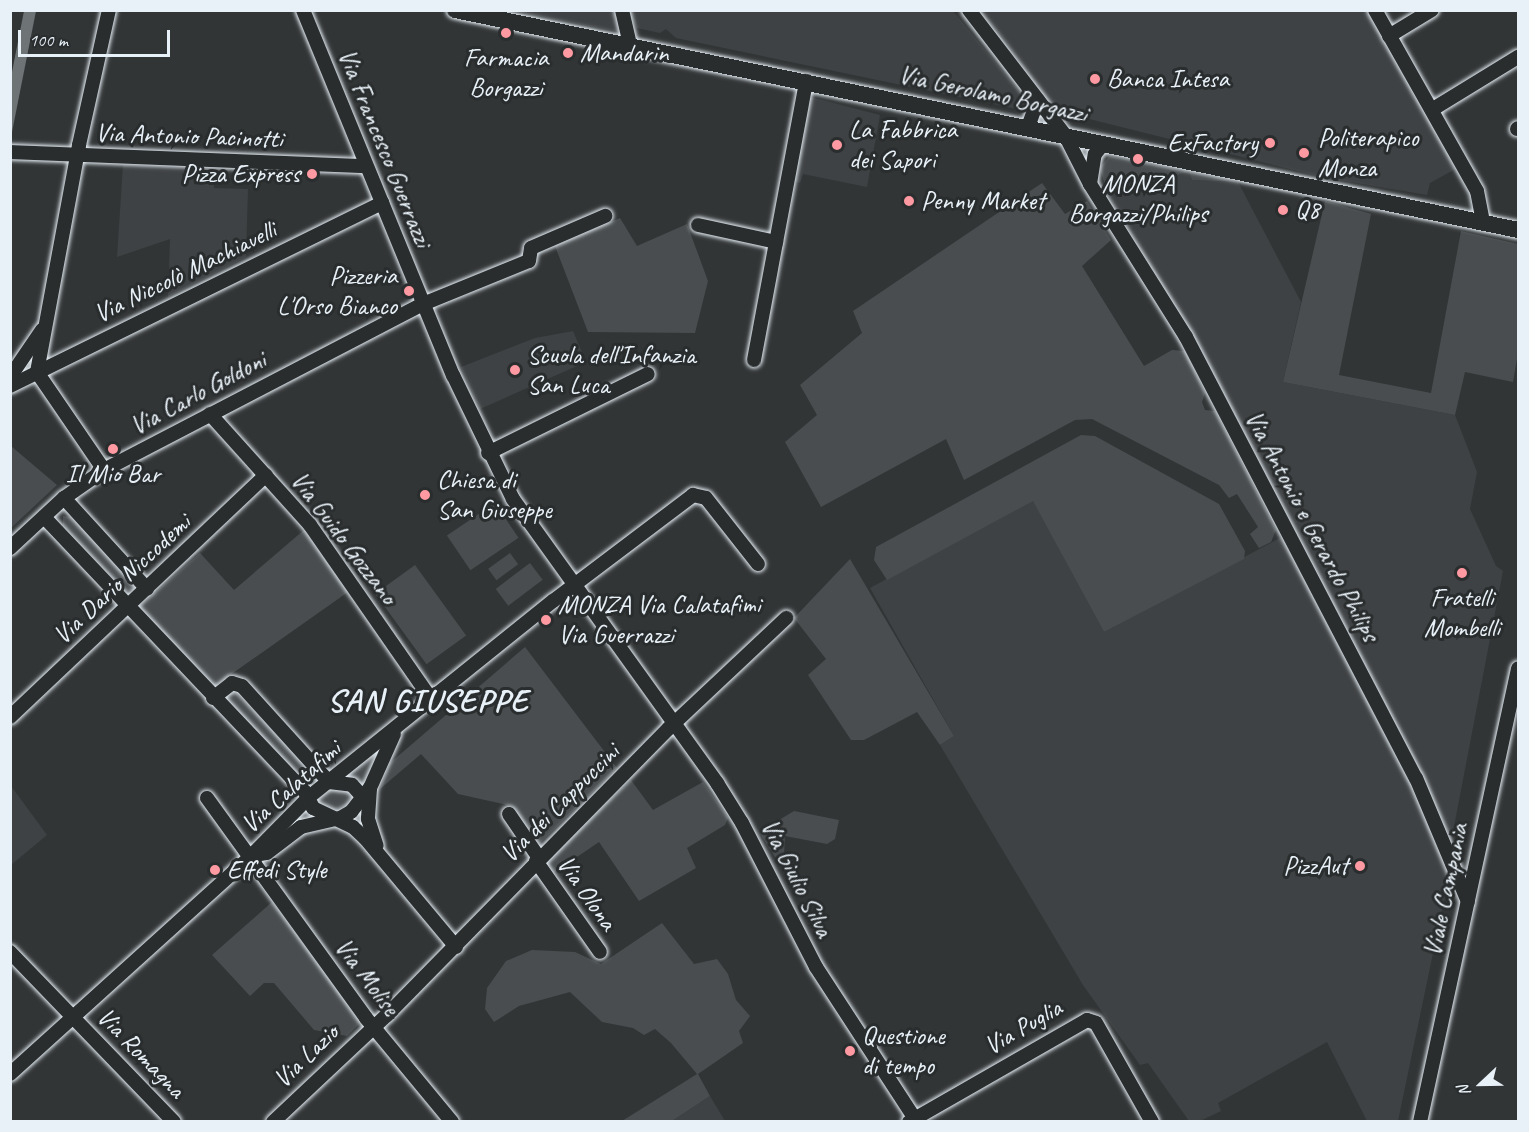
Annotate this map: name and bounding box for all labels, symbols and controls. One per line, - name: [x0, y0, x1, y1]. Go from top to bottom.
- scale bar: [21, 18, 172, 56]
- marker: Farmacia Borgazzi: [499, 26, 513, 40]
- text: 100 m: [29, 29, 68, 51]
- place label: Mandarin: [580, 37, 668, 69]
- place label: Farmacia Borgazzi: [464, 42, 548, 104]
- street label: Via Francesco Guerrazzi: [331, 44, 439, 252]
- marker: Mandarin: [561, 46, 575, 60]
- street label: Via Gerolamo Borgazzi: [896, 59, 1090, 129]
- place label: Banca Intesa: [1107, 63, 1228, 95]
- marker: Banca Intesa: [1088, 72, 1102, 86]
- place label: La Fabbrica dei Sapori: [849, 114, 957, 176]
- street label: Via Antonio Pacinotti: [94, 117, 284, 155]
- place label: Politerapico Monza: [1318, 122, 1418, 184]
- place label: ExFactory: [1168, 127, 1258, 159]
- marker: ExFactory: [1263, 136, 1277, 150]
- marker: La Fabbrica dei Sapori: [830, 138, 844, 152]
- marker: Politerapico Monza: [1295, 144, 1313, 162]
- marker: MONZA Borgazzi/Philips: [1131, 152, 1145, 166]
- place label: Pizza Express: [181, 158, 300, 190]
- marker: Pizza Express: [305, 167, 319, 181]
- place label: MONZA Borgazzi/Philips: [1069, 168, 1207, 230]
- place label: Penny Market: [921, 185, 1046, 217]
- marker: Penny Market: [902, 194, 916, 208]
- place label: Q8: [1295, 194, 1320, 226]
- marker: Q8: [1276, 203, 1290, 217]
- street label: Via Niccolò Machiavelli: [88, 214, 282, 330]
- place label: Pizzeria L'Orso Bianco: [277, 260, 397, 322]
- marker: Pizzeria L'Orso Bianco: [402, 284, 416, 298]
- place label: Scuola dell'Infanzia San Luca: [527, 339, 695, 400]
- street label: Via Carlo Goldoni: [125, 344, 271, 442]
- marker: Scuola dell'Infanzia San Luca: [508, 363, 522, 377]
- street label: Via Antonio e Gerardo Philips: [1238, 405, 1386, 647]
- marker: Il Mio Bar: [106, 442, 120, 456]
- place label: Il Mio Bar: [65, 458, 161, 490]
- place label: Chiesa di San Giuseppe: [437, 464, 552, 526]
- street label: Via Guido Gozzano: [284, 466, 404, 610]
- marker: Chiesa di San Giuseppe: [418, 488, 432, 502]
- street label: Via Dario Niccodemi: [47, 507, 197, 651]
- marker: Fratelli Mombelli: [1455, 566, 1469, 580]
- place label: Fratelli Mombelli: [1424, 582, 1500, 644]
- place label: MONZA Via Calatafimi Via Guerrazzi: [558, 589, 760, 650]
- marker: MONZA Via Calatafimi Via Guerrazzi: [539, 613, 553, 627]
- district label: SAN GIUSEPPE: [329, 682, 527, 720]
- street label: Via Calatafimi: [235, 734, 347, 840]
- street label: Via dei Cappuccini: [493, 736, 627, 870]
- street label: Via Giulio Silva: [754, 814, 840, 942]
- street label: Viale Campania: [1417, 821, 1475, 959]
- street label: Via Olona: [550, 850, 624, 936]
- place label: PizzAut: [1283, 850, 1348, 882]
- place label: Effedi Style: [227, 854, 327, 886]
- marker: PizzAut: [1353, 859, 1367, 873]
- marker: Effedi Style: [208, 863, 222, 877]
- street label: Via Molise: [328, 932, 406, 1022]
- street label: Via Puglia: [979, 992, 1067, 1062]
- street label: Via Romagna: [90, 1001, 192, 1105]
- street label: Via Lazio: [267, 1017, 345, 1095]
- place label: Questione di tempo: [862, 1020, 945, 1082]
- marker: Questione di tempo: [843, 1044, 857, 1058]
- north arrow: [1451, 1054, 1511, 1114]
- text: N: [1453, 1082, 1475, 1099]

